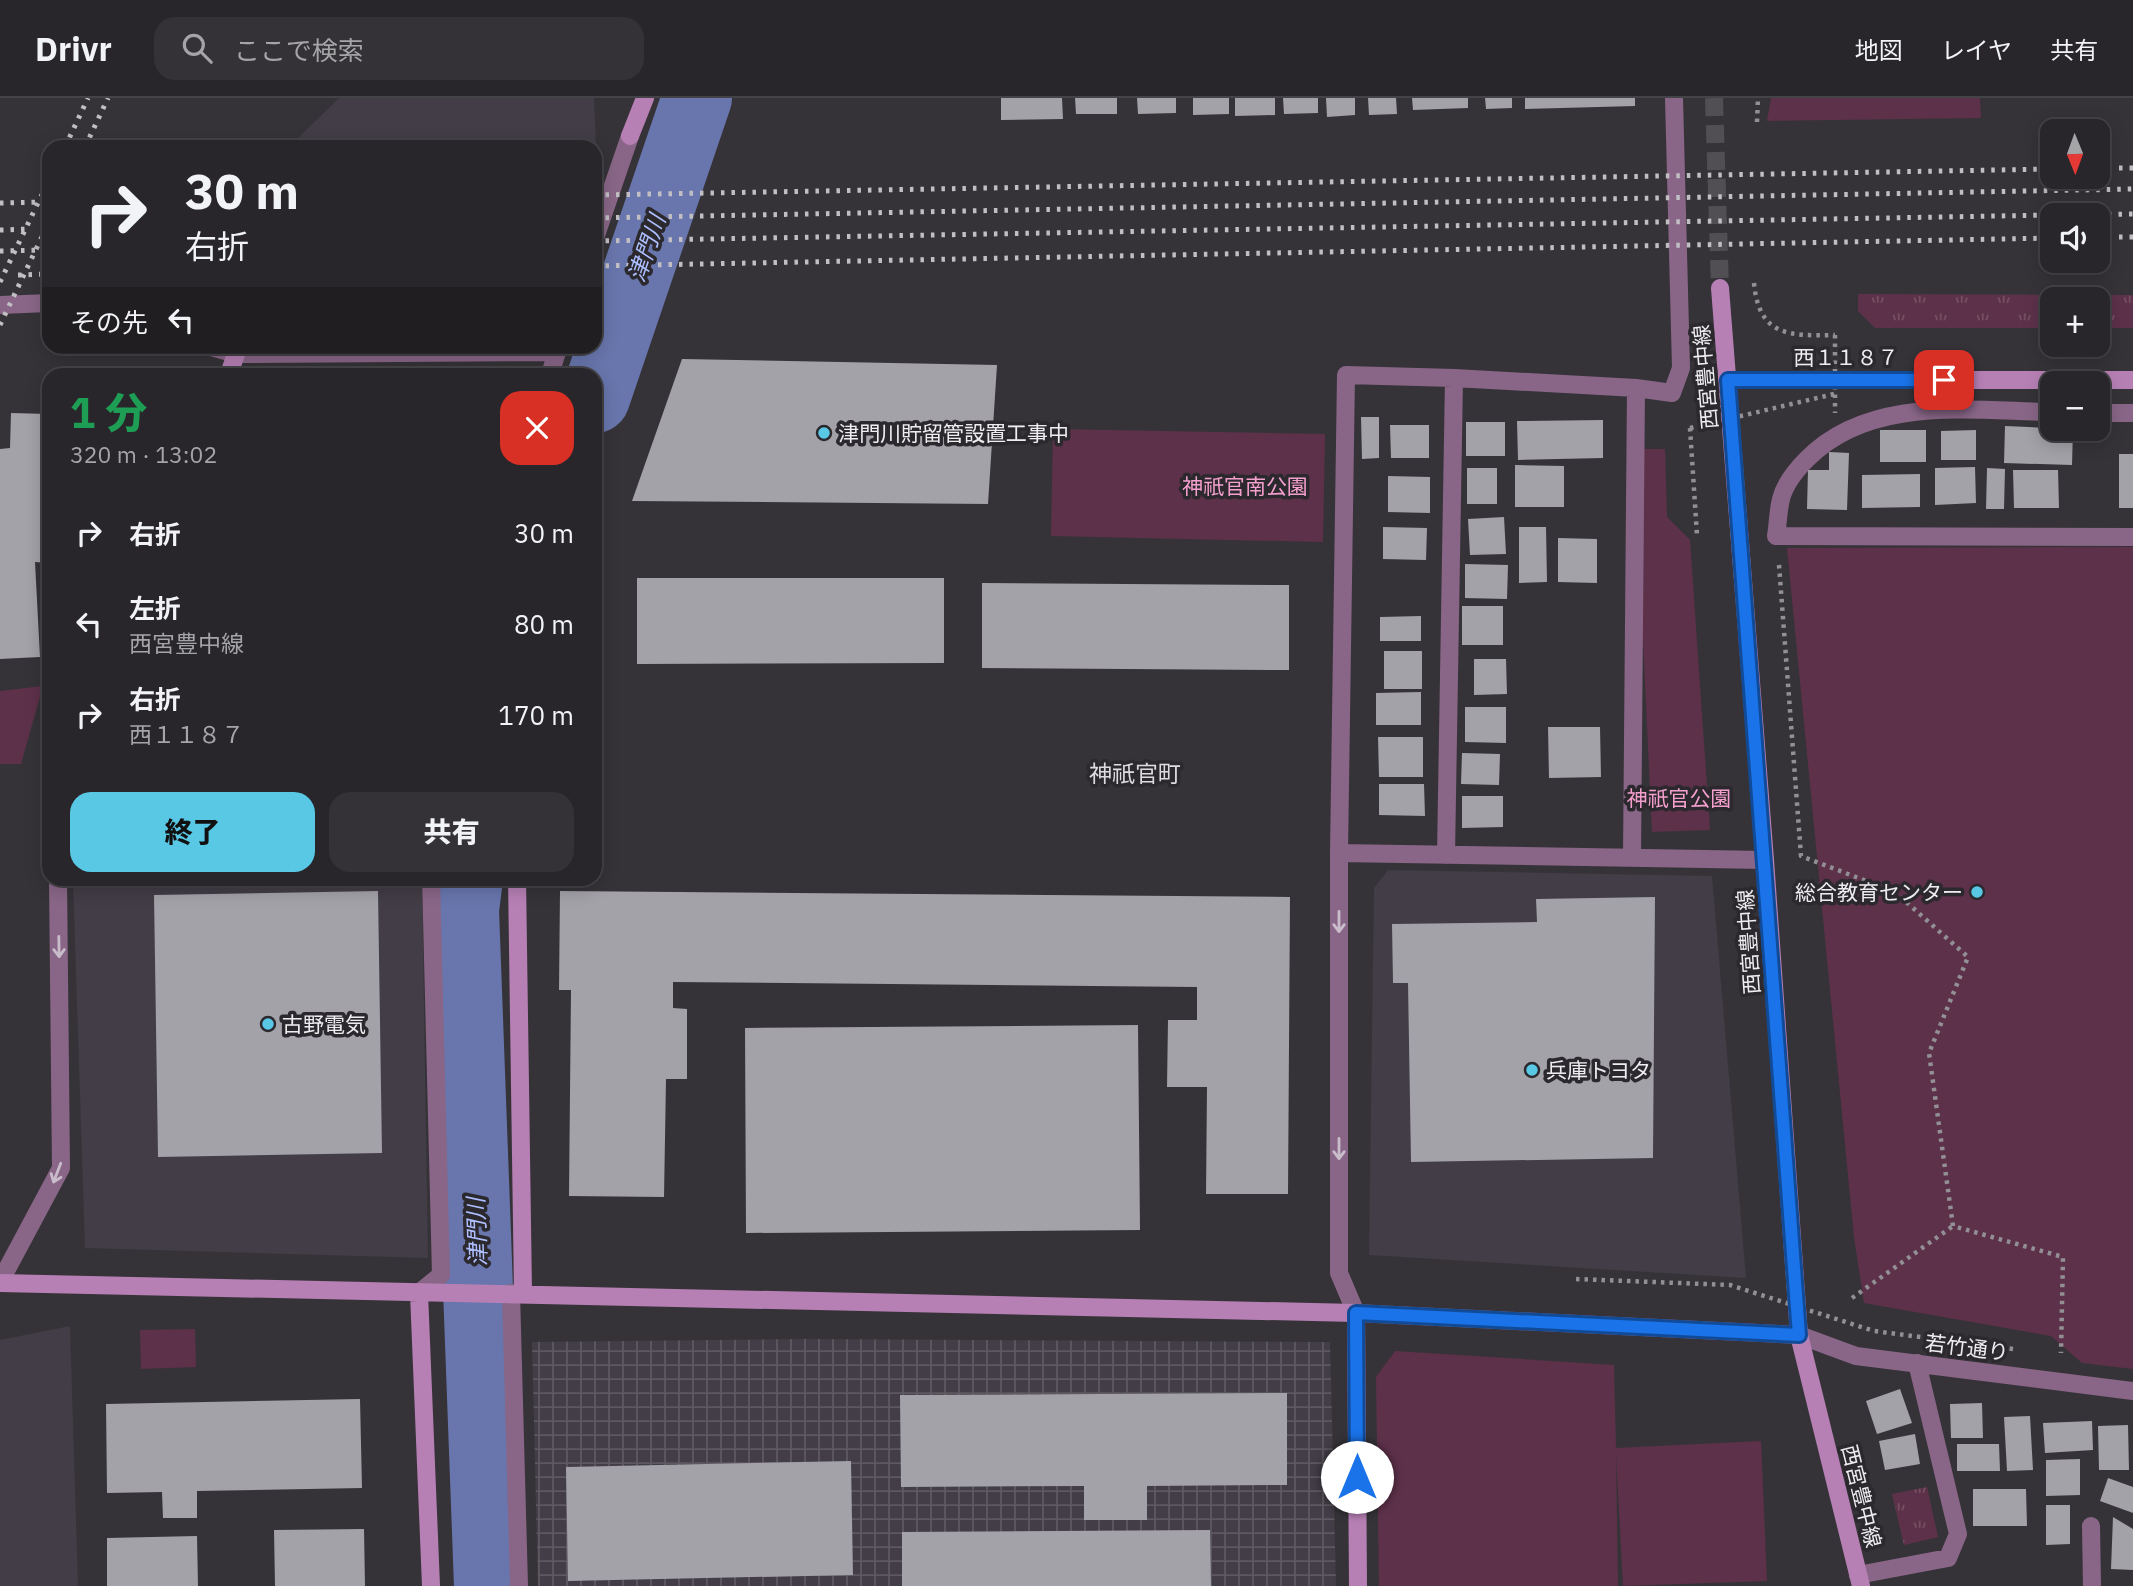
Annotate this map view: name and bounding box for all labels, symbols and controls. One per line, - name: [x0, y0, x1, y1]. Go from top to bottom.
- search box: [154, 17, 644, 80]
- text: Drivr: [35, 27, 112, 70]
- icon: search: [178, 29, 216, 67]
- text: ここで検索: [234, 33, 364, 67]
- text: 地図: [1855, 34, 1903, 66]
- text: レイヤ: [1941, 34, 2012, 66]
- text: 共有: [2050, 34, 2098, 66]
- north arrow: [2040, 119, 2110, 189]
- map controls: [2040, 119, 2110, 441]
- text: 30 m: [185, 159, 299, 222]
- icon: right: [70, 168, 161, 259]
- button: sound: [2040, 203, 2110, 273]
- water label: 津門川: [621, 208, 672, 286]
- text: 右折: [185, 225, 249, 267]
- button: +: [2040, 287, 2110, 357]
- icon: left: [162, 301, 200, 339]
- text: その先: [70, 305, 148, 339]
- street label: 西宮豊中線: [1686, 323, 1724, 431]
- street label: 西１１８７: [1794, 343, 1899, 371]
- pin: [1914, 350, 1974, 410]
- icon: arrive: [1925, 361, 1963, 399]
- button: −: [2040, 371, 2110, 441]
- text: 1 分: [70, 385, 147, 440]
- button: close: [500, 391, 574, 465]
- place label: 津門川貯留管設置工事中: [838, 419, 1069, 447]
- marker: 津門川貯留管設置工事中: [816, 425, 832, 441]
- text: 320 m · 13:02: [70, 439, 217, 469]
- park label: 神祇官南公園: [1182, 472, 1308, 500]
- icon: right: [70, 514, 108, 552]
- text: 30 m: [514, 516, 574, 550]
- text: 右折: [129, 517, 181, 551]
- text: 左折: [129, 591, 181, 625]
- icon: left: [70, 605, 108, 643]
- text: 80 m: [514, 607, 574, 641]
- text: 西宮豊中線: [129, 628, 244, 658]
- text: 右折: [129, 682, 181, 716]
- icon: right: [70, 696, 108, 734]
- text: 170 m: [498, 698, 574, 732]
- text: 西１１８７: [129, 719, 244, 749]
- district label: 神祇官町: [1089, 758, 1181, 788]
- park label: 神祇官公園: [1627, 784, 1732, 812]
- button: 終了: [70, 792, 315, 872]
- button: 共有: [329, 792, 574, 872]
- place label: 総合教育センター: [1795, 878, 1963, 906]
- marker: 総合教育センター: [1969, 884, 1985, 900]
- street label: 西宮豊中線: [1730, 889, 1766, 995]
- one-way arrow: [1332, 910, 1346, 933]
- one-way arrow: [52, 935, 65, 958]
- place label: 古野電気: [282, 1010, 366, 1038]
- marker: 古野電気: [260, 1016, 276, 1032]
- place label: 兵庫トヨタ: [1546, 1056, 1651, 1084]
- marker: 兵庫トヨタ: [1524, 1062, 1540, 1078]
- one-way arrow: [1332, 1137, 1346, 1160]
- one-way arrow: [50, 1162, 62, 1183]
- water label: 津門川: [460, 1194, 492, 1267]
- street label: 若竹通り: [1924, 1328, 2010, 1366]
- position arrow: [1320, 1440, 1394, 1514]
- street label: 西宮豊中線: [1836, 1442, 1888, 1550]

